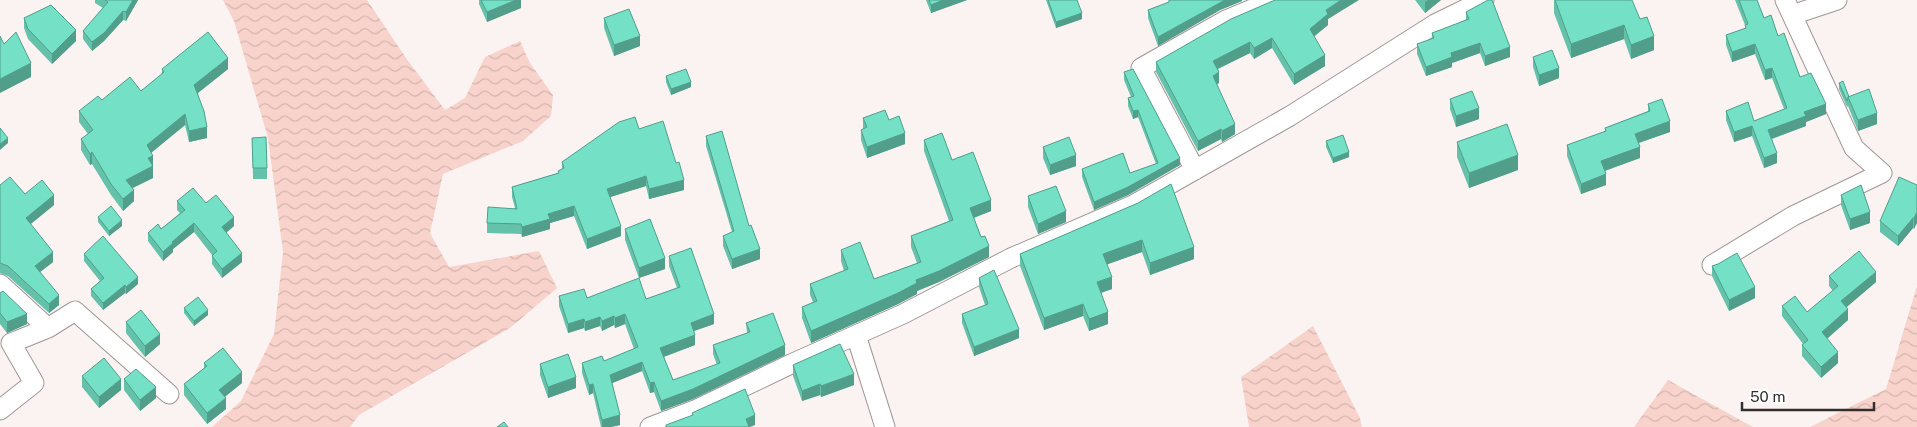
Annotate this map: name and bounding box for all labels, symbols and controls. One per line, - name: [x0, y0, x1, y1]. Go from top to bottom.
- scale bar: [1742, 380, 1874, 412]
- text: 50 m: [1750, 388, 1785, 405]

